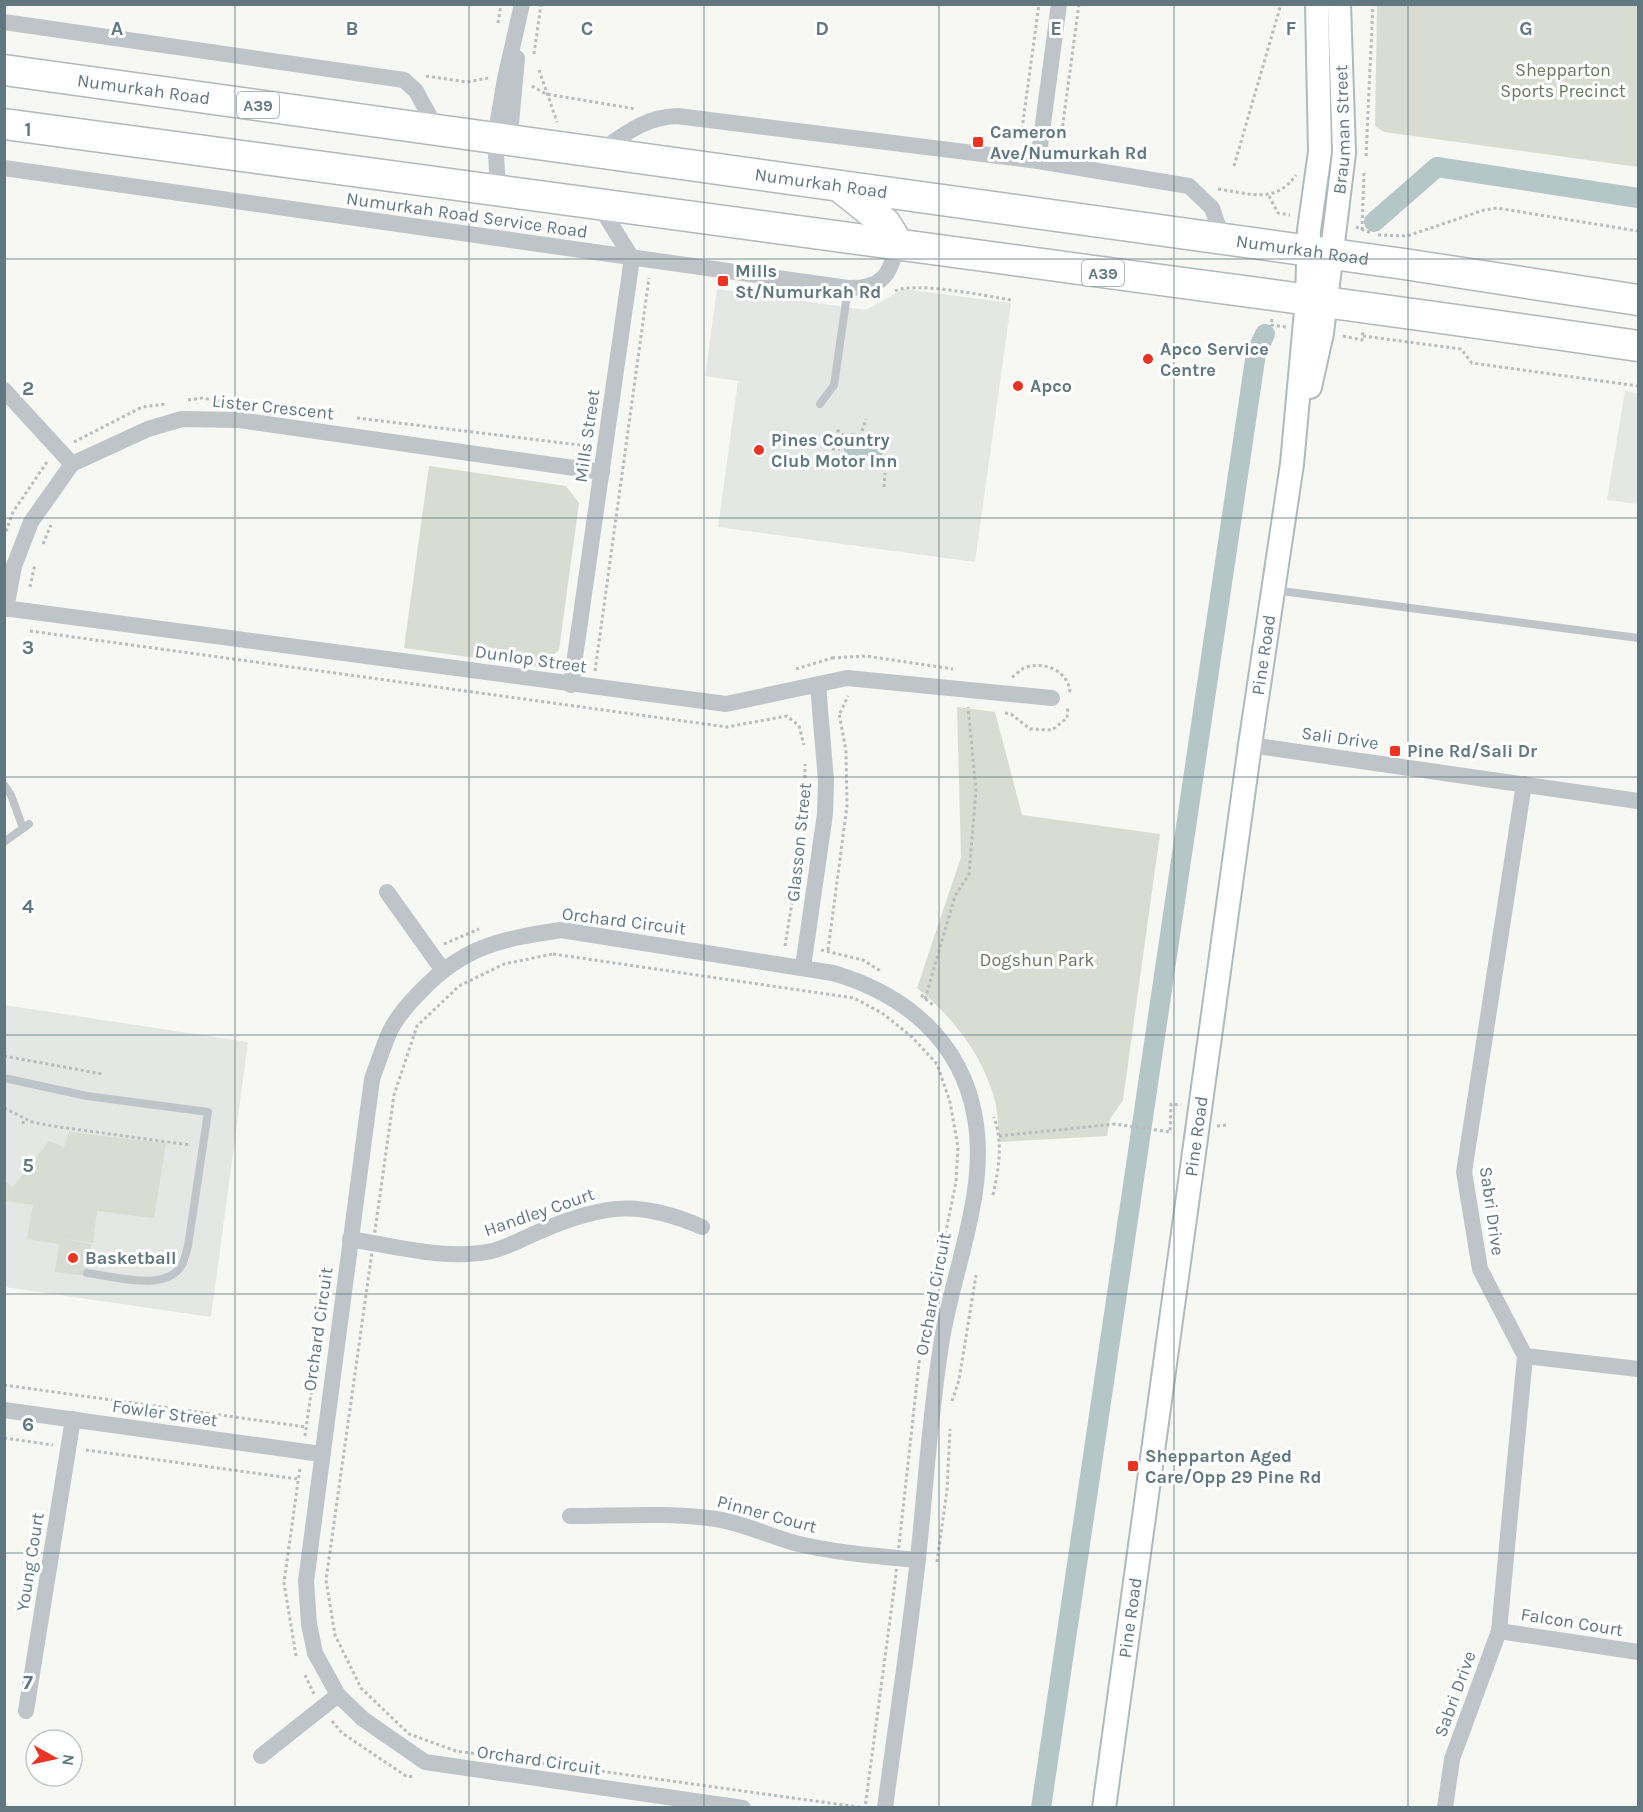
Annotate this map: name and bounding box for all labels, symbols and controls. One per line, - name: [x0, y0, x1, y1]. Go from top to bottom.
- text: A: [111, 17, 124, 40]
- text: B: [346, 17, 358, 40]
- text: C: [581, 17, 593, 40]
- text: D: [815, 17, 829, 40]
- text: E: [1050, 17, 1062, 40]
- text: F: [1286, 17, 1297, 40]
- text: G: [1519, 17, 1533, 40]
- park label: Shepparton Sports Precinct: [1500, 59, 1626, 102]
- street label: Brauman Street: [1328, 64, 1355, 196]
- street label: Numurkah Road: [76, 69, 212, 109]
- road number: A39: [237, 92, 279, 118]
- text: 1: [24, 118, 32, 141]
- place label: Cameron Ave/Numurkah Rd: [990, 121, 1147, 164]
- marker: Cameron Ave/Numurkah Rd: [971, 135, 985, 149]
- street label: Numurkah Road: [753, 163, 889, 203]
- street label: Numurkah Road Service Road: [345, 187, 589, 243]
- street label: Numurkah Road: [1235, 230, 1371, 270]
- place label: Mills St/Numurkah Rd: [735, 260, 881, 303]
- road number: A39: [1082, 260, 1124, 286]
- marker: Mills St/Numurkah Rd: [716, 274, 730, 288]
- place label: Apco Service Centre: [1160, 338, 1269, 381]
- marker: Apco Service Centre: [1141, 352, 1155, 366]
- place label: Apco: [1030, 375, 1072, 397]
- text: 2: [22, 377, 34, 400]
- marker: Apco: [1011, 379, 1025, 393]
- street label: Mills Street: [570, 388, 604, 484]
- street label: Lister Crescent: [211, 390, 335, 424]
- place label: Pines Country Club Motor Inn: [771, 429, 898, 472]
- marker: Pines Country Club Motor Inn: [752, 443, 766, 457]
- street label: Pine Road: [1247, 613, 1280, 697]
- text: 3: [22, 636, 34, 659]
- street label: Dunlop Street: [474, 640, 589, 678]
- street label: Sali Drive: [1300, 722, 1380, 754]
- place label: Pine Rd/Sali Dr: [1407, 740, 1537, 762]
- marker: Pine Rd/Sali Dr: [1388, 744, 1402, 758]
- street label: Glasson Street: [782, 781, 816, 903]
- text: 4: [22, 895, 34, 918]
- street label: Orchard Circuit: [561, 902, 688, 940]
- park label: Dogshun Park: [980, 949, 1094, 971]
- street label: Pine Road: [1180, 1095, 1213, 1178]
- text: 5: [22, 1154, 34, 1177]
- street label: Sabri Drive: [1475, 1165, 1509, 1257]
- street label: Handley Court: [481, 1183, 597, 1241]
- street label: Orchard Circuit: [910, 1230, 956, 1357]
- place label: Basketball: [85, 1247, 177, 1269]
- marker: Basketball: [66, 1251, 80, 1265]
- street label: Orchard Circuit: [298, 1265, 338, 1392]
- street label: Fowler Street: [111, 1395, 219, 1431]
- text: 6: [22, 1413, 34, 1436]
- place label: Shepparton Aged Care/Opp 29 Pine Rd: [1145, 1445, 1322, 1488]
- marker: Shepparton Aged Care/Opp 29 Pine Rd: [1126, 1459, 1140, 1473]
- street label: Pinner Court: [715, 1490, 819, 1538]
- street label: Young Court: [11, 1511, 49, 1613]
- street label: Pine Road: [1114, 1576, 1147, 1660]
- street label: Falcon Court: [1519, 1603, 1625, 1641]
- street label: Sabri Drive: [1429, 1648, 1481, 1740]
- text: 7: [23, 1671, 33, 1694]
- north arrow: [24, 1728, 84, 1788]
- street label: Orchard Circuit: [476, 1740, 603, 1780]
- text: N: [58, 1753, 79, 1767]

